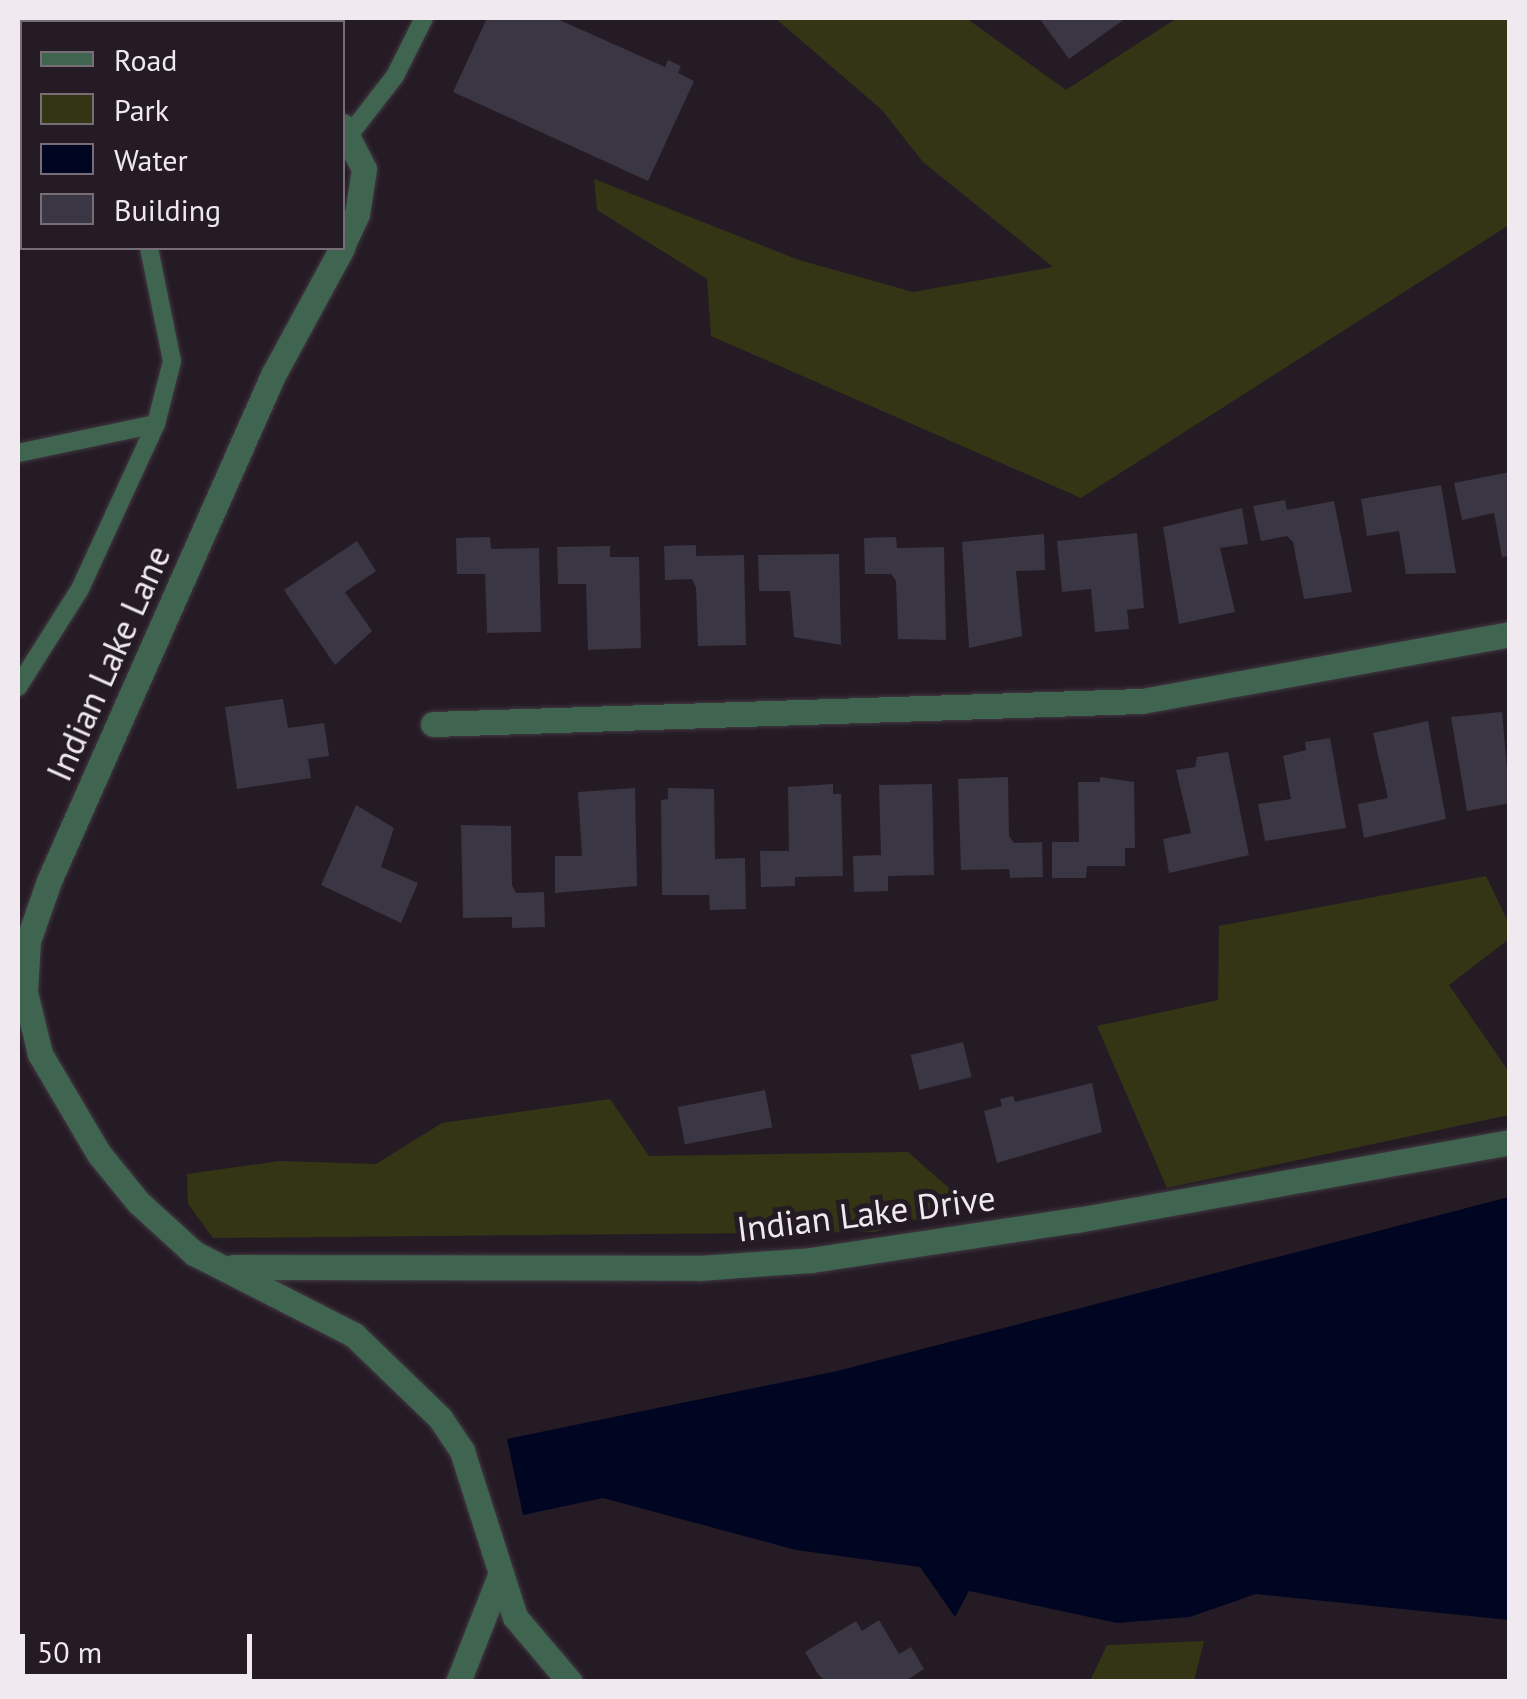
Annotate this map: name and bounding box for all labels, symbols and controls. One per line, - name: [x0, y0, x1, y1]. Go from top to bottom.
- legend: [20, 20, 345, 250]
- text: Road: [114, 40, 178, 79]
- text: Park: [114, 90, 169, 129]
- text: Water: [114, 140, 188, 179]
- text: Building: [114, 190, 221, 229]
- street label: Indian Lake Lane: [37, 539, 179, 787]
- street label: Indian Lake Drive: [734, 1176, 998, 1250]
- scale bar: [25, 1614, 258, 1676]
- text: 50 m: [37, 1632, 102, 1671]

